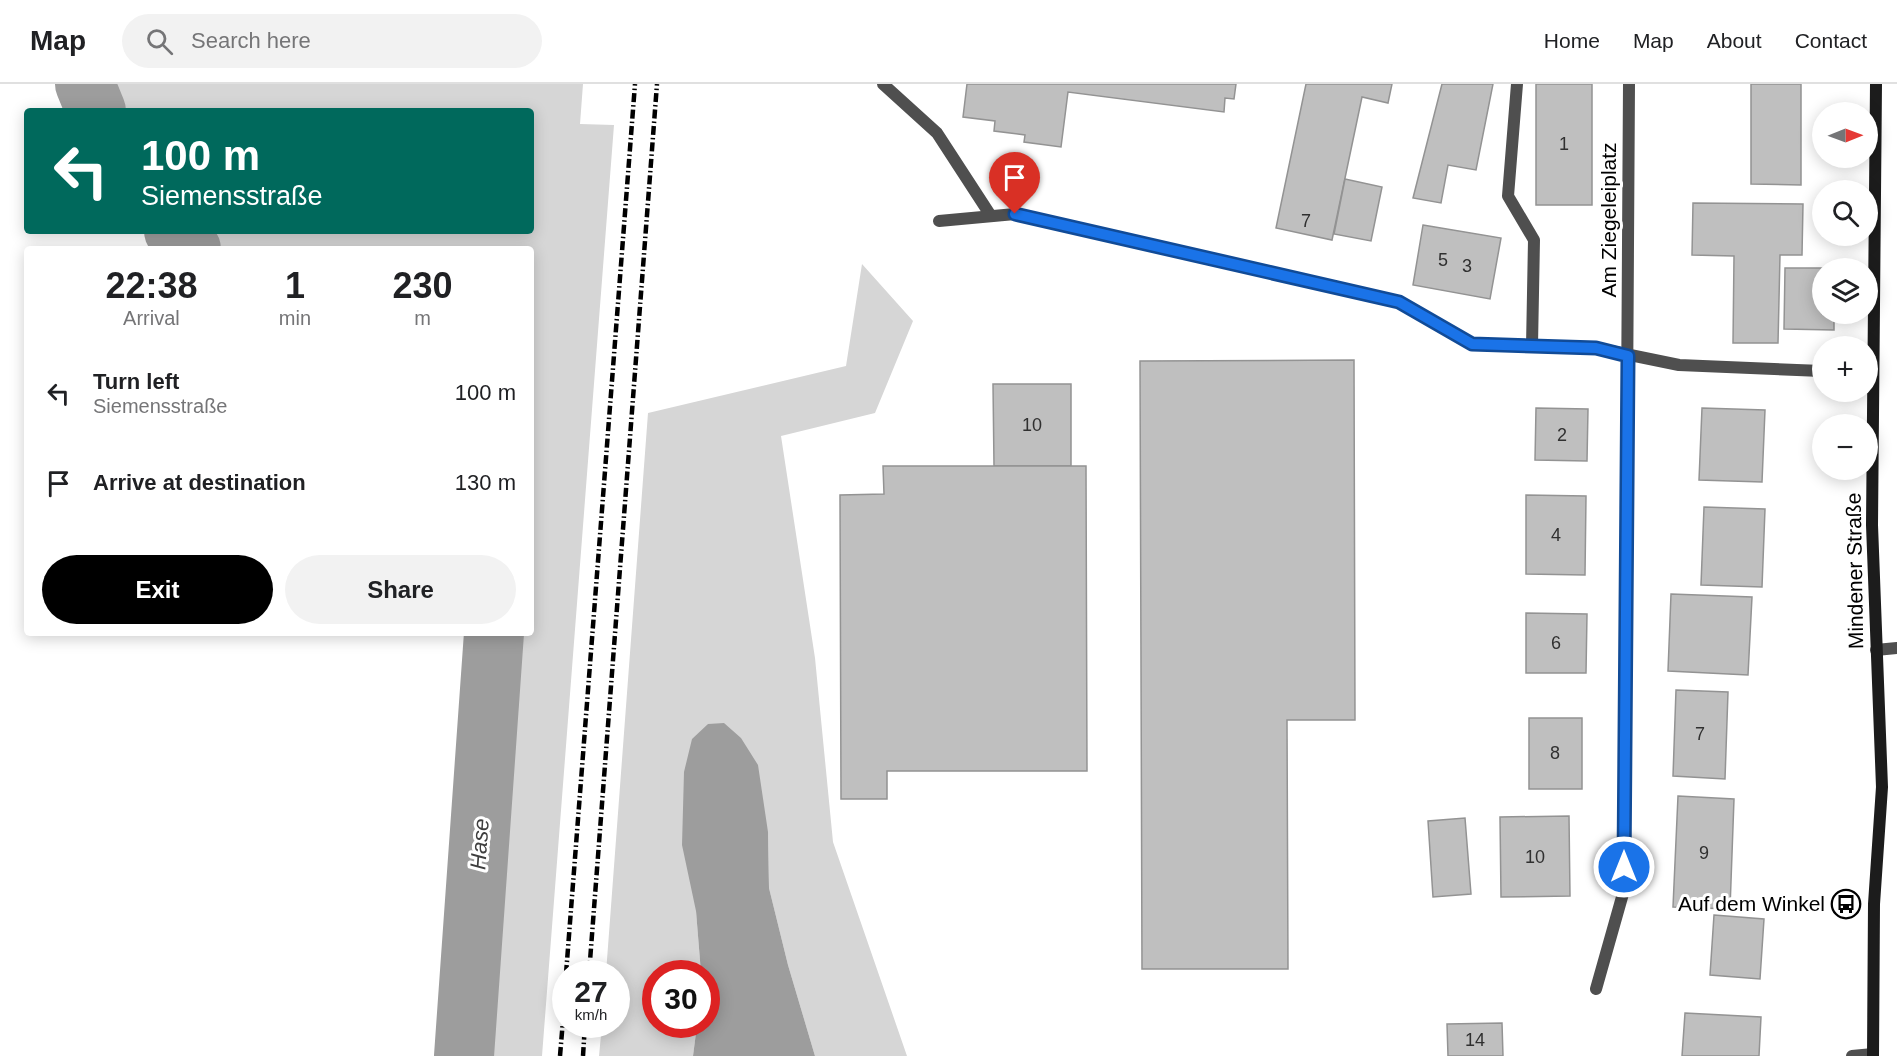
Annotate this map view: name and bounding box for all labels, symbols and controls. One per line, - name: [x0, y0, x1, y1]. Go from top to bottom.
- search box: [122, 14, 542, 68]
- text: Map: [30, 25, 86, 56]
- icon: search: [143, 25, 176, 58]
- text: Search here: [191, 28, 311, 53]
- text: Home: [1544, 29, 1600, 52]
- text: Map: [1633, 29, 1674, 52]
- text: About: [1707, 29, 1762, 52]
- text: Contact: [1795, 29, 1867, 52]
- north arrow: [1812, 102, 1878, 168]
- map controls: [1812, 102, 1878, 480]
- icon: left: [42, 132, 120, 210]
- text: 100 m: [141, 132, 260, 179]
- house number: 1: [1559, 134, 1569, 154]
- street label: Am Ziegeleiplatz: [1597, 142, 1620, 298]
- pin: [989, 152, 1040, 214]
- icon: arrive: [998, 161, 1031, 194]
- button: search: [1812, 180, 1878, 246]
- text: Siemensstraße: [141, 181, 323, 211]
- house number: 7: [1301, 211, 1311, 231]
- house number: 5: [1438, 250, 1448, 270]
- house number: 3: [1462, 256, 1472, 276]
- button: layers: [1812, 258, 1878, 324]
- text: 22:38: [105, 265, 197, 306]
- text: 1: [285, 265, 305, 306]
- text: 230: [392, 265, 453, 306]
- text: Arrival: [123, 307, 180, 329]
- text: min: [279, 307, 311, 329]
- text: m: [414, 307, 431, 329]
- button: +: [1812, 336, 1878, 402]
- text: Turn left: [93, 369, 179, 394]
- icon: left: [42, 377, 75, 410]
- text: 100 m: [455, 380, 516, 405]
- text: Siemensstraße: [93, 395, 228, 417]
- button: −: [1812, 414, 1878, 480]
- house number: 10: [1022, 415, 1042, 435]
- house number: 2: [1557, 425, 1567, 445]
- icon: arrive: [42, 467, 75, 500]
- text: Arrive at destination: [93, 470, 306, 495]
- text: 130 m: [455, 470, 516, 495]
- street label: Mindener Straße: [1842, 493, 1867, 649]
- house number: 4: [1551, 525, 1561, 545]
- button: Exit: [42, 555, 273, 624]
- button: Share: [285, 555, 516, 624]
- house number: 6: [1551, 633, 1561, 653]
- house number: 7: [1695, 724, 1705, 744]
- house number: 8: [1550, 743, 1560, 763]
- water label: Hase: [465, 818, 494, 871]
- position arrow: [1592, 835, 1656, 899]
- house number: 9: [1699, 843, 1709, 863]
- house number: 10: [1525, 847, 1545, 867]
- bus stop icon: Auf dem Winkel: [1830, 888, 1862, 920]
- place label: Auf dem Winkel: [1678, 892, 1825, 915]
- speed limit sign: 30: [642, 960, 720, 1038]
- text: 27: [574, 975, 608, 1008]
- text: km/h: [575, 1006, 607, 1023]
- house number: 14: [1465, 1030, 1485, 1050]

